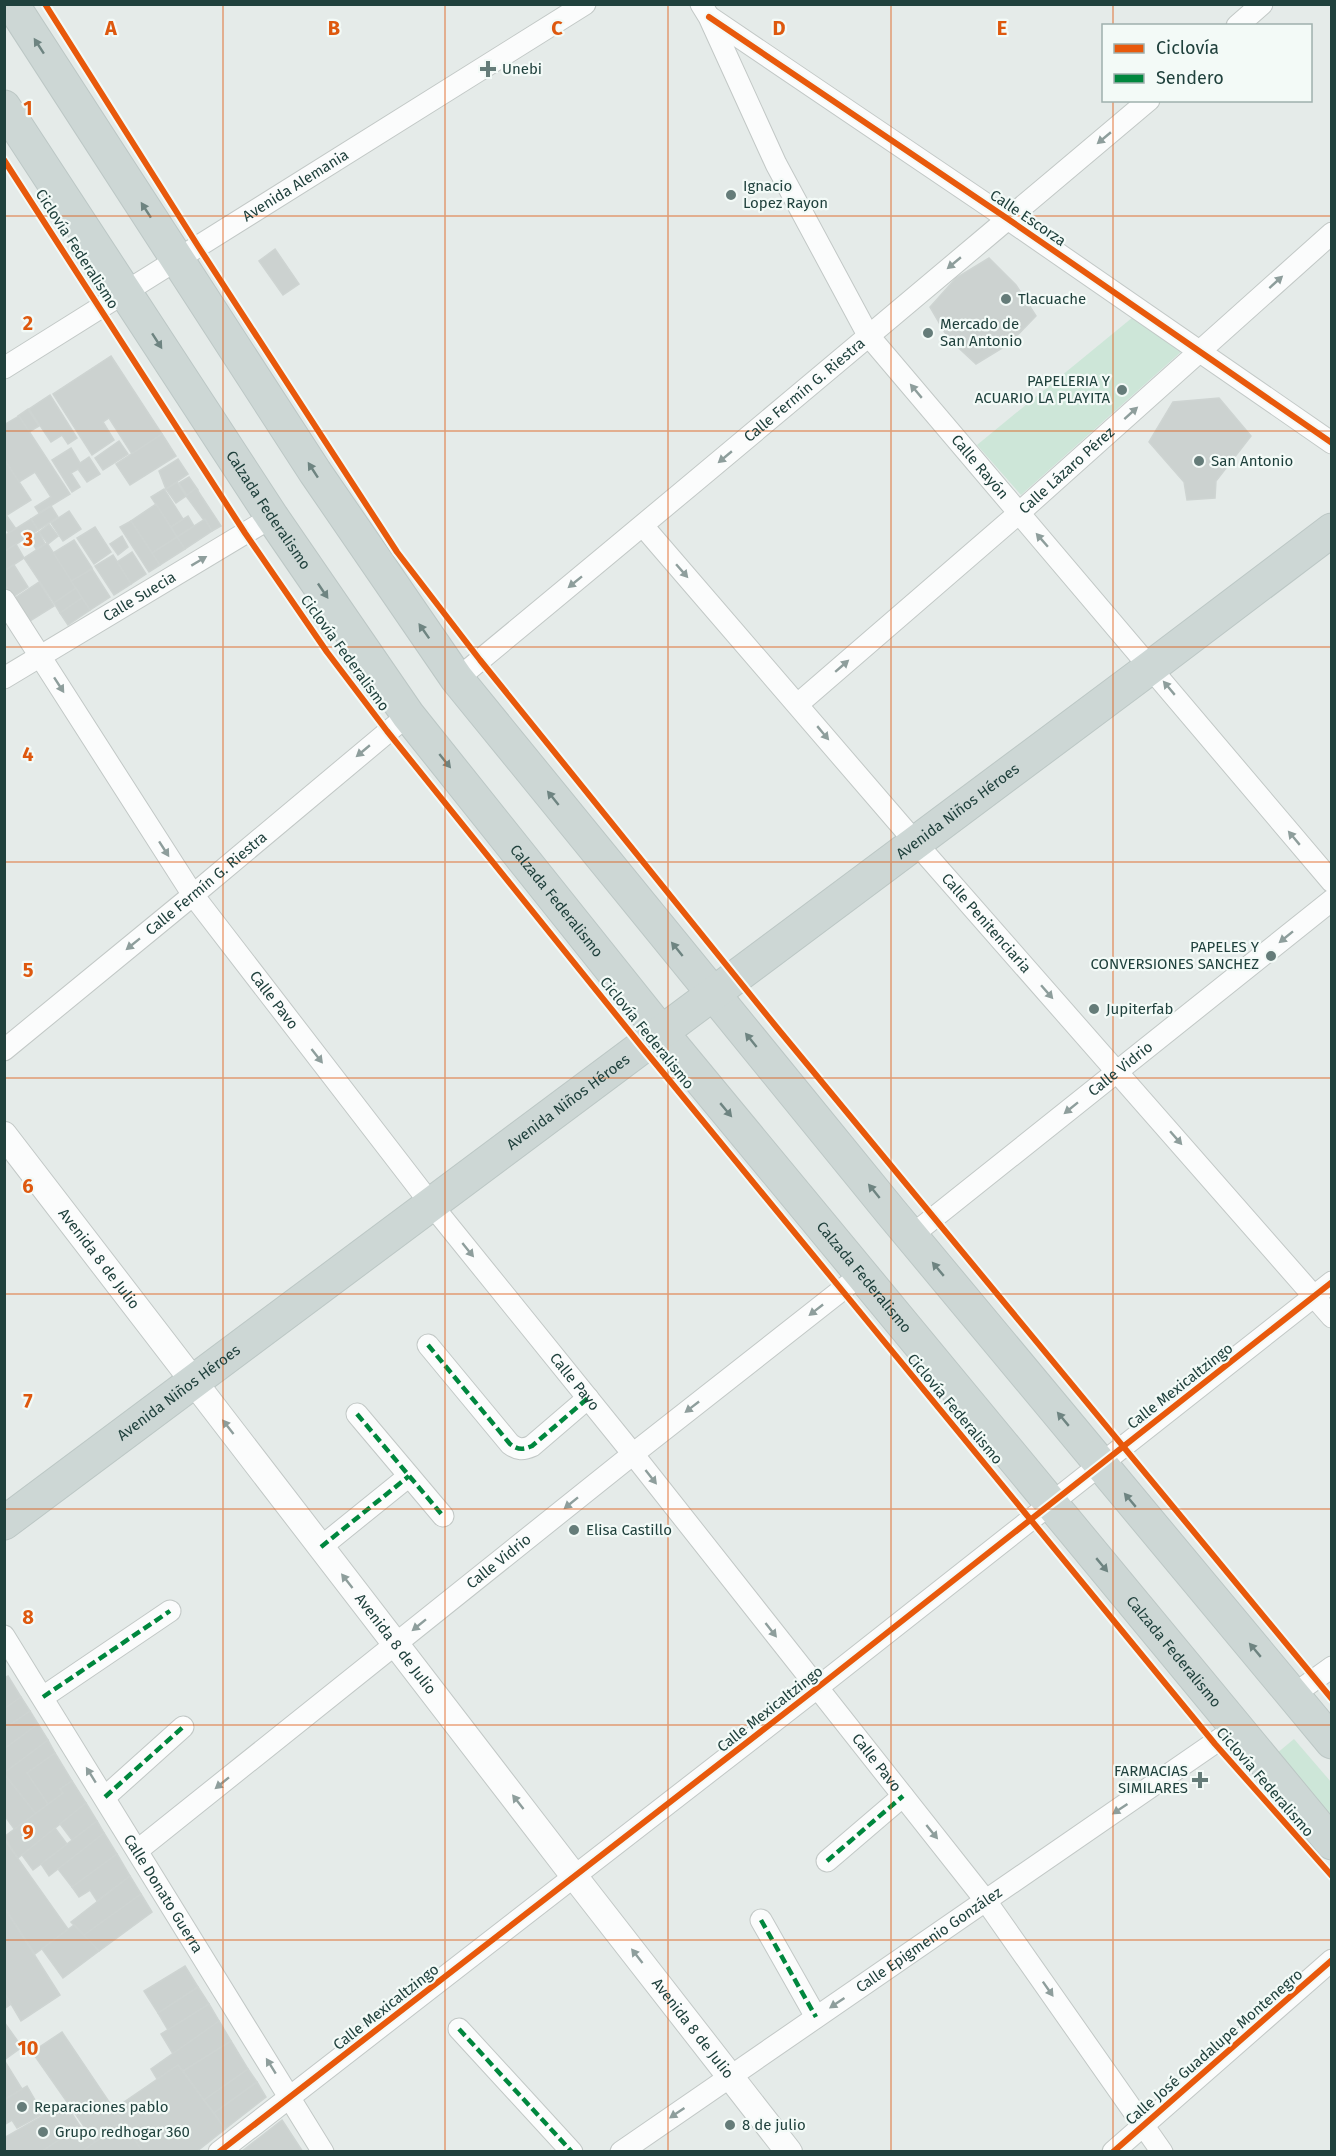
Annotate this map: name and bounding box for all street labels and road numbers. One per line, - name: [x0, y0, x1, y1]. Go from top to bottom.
- street label: Avenida Alemania: [239, 145, 352, 225]
- street label: Ciclovía Federalismo: [32, 186, 122, 312]
- street label: Calle Escorza: [987, 186, 1069, 250]
- street label: Calle Fermín G. Riestra: [740, 334, 869, 446]
- street label: Calle Lázaro Pérez: [1015, 423, 1118, 518]
- street label: Calle Rayón: [948, 431, 1012, 503]
- street label: Calzada Federalismo: [222, 447, 314, 573]
- street label: Calle Suecia: [100, 568, 179, 625]
- street label: Ciclovía Federalismo: [297, 591, 393, 715]
- street label: Avenida Niños Héroes: [893, 759, 1023, 863]
- street label: Calle Fermín G. Riestra: [142, 828, 271, 939]
- street label: Calzada Federalismo: [506, 841, 607, 961]
- street label: Calle Penitenciaria: [938, 870, 1035, 977]
- street label: Calle Pavo: [246, 967, 302, 1033]
- street label: Ciclovía Federalismo: [596, 973, 698, 1093]
- street label: Calle Vidrio: [1085, 1038, 1156, 1100]
- street label: Avenida Niños Héroes: [503, 1050, 633, 1154]
- street label: Avenida 8 de Julio: [55, 1205, 144, 1313]
- street label: Calzada Federalismo: [813, 1218, 915, 1337]
- street label: Calle Mexicaltzingo: [1124, 1339, 1236, 1433]
- street label: Avenida Niños Héroes: [114, 1341, 244, 1444]
- street label: Calle Pavo: [546, 1349, 603, 1414]
- street label: Ciclovía Federalismo: [903, 1350, 1007, 1468]
- street label: Calle Vidrio: [463, 1530, 535, 1593]
- street label: Avenida 8 de Julio: [351, 1590, 440, 1698]
- street label: Calzada Federalismo: [1122, 1592, 1225, 1711]
- street label: Calle Mexicaltzingo: [714, 1662, 826, 1756]
- street label: Ciclovía Federalismo: [1213, 1724, 1317, 1840]
- street label: Calle Pavo: [848, 1730, 905, 1795]
- street label: Calle Donato Guerra: [120, 1831, 207, 1956]
- street label: Calle Epigmenio González: [852, 1883, 1006, 1996]
- street label: Calle Mexicaltzingo: [330, 1960, 442, 2054]
- street label: Calle José Guadalupe Montenegro: [1122, 1965, 1306, 2129]
- street label: Avenida 8 de Julio: [648, 1975, 737, 2082]

